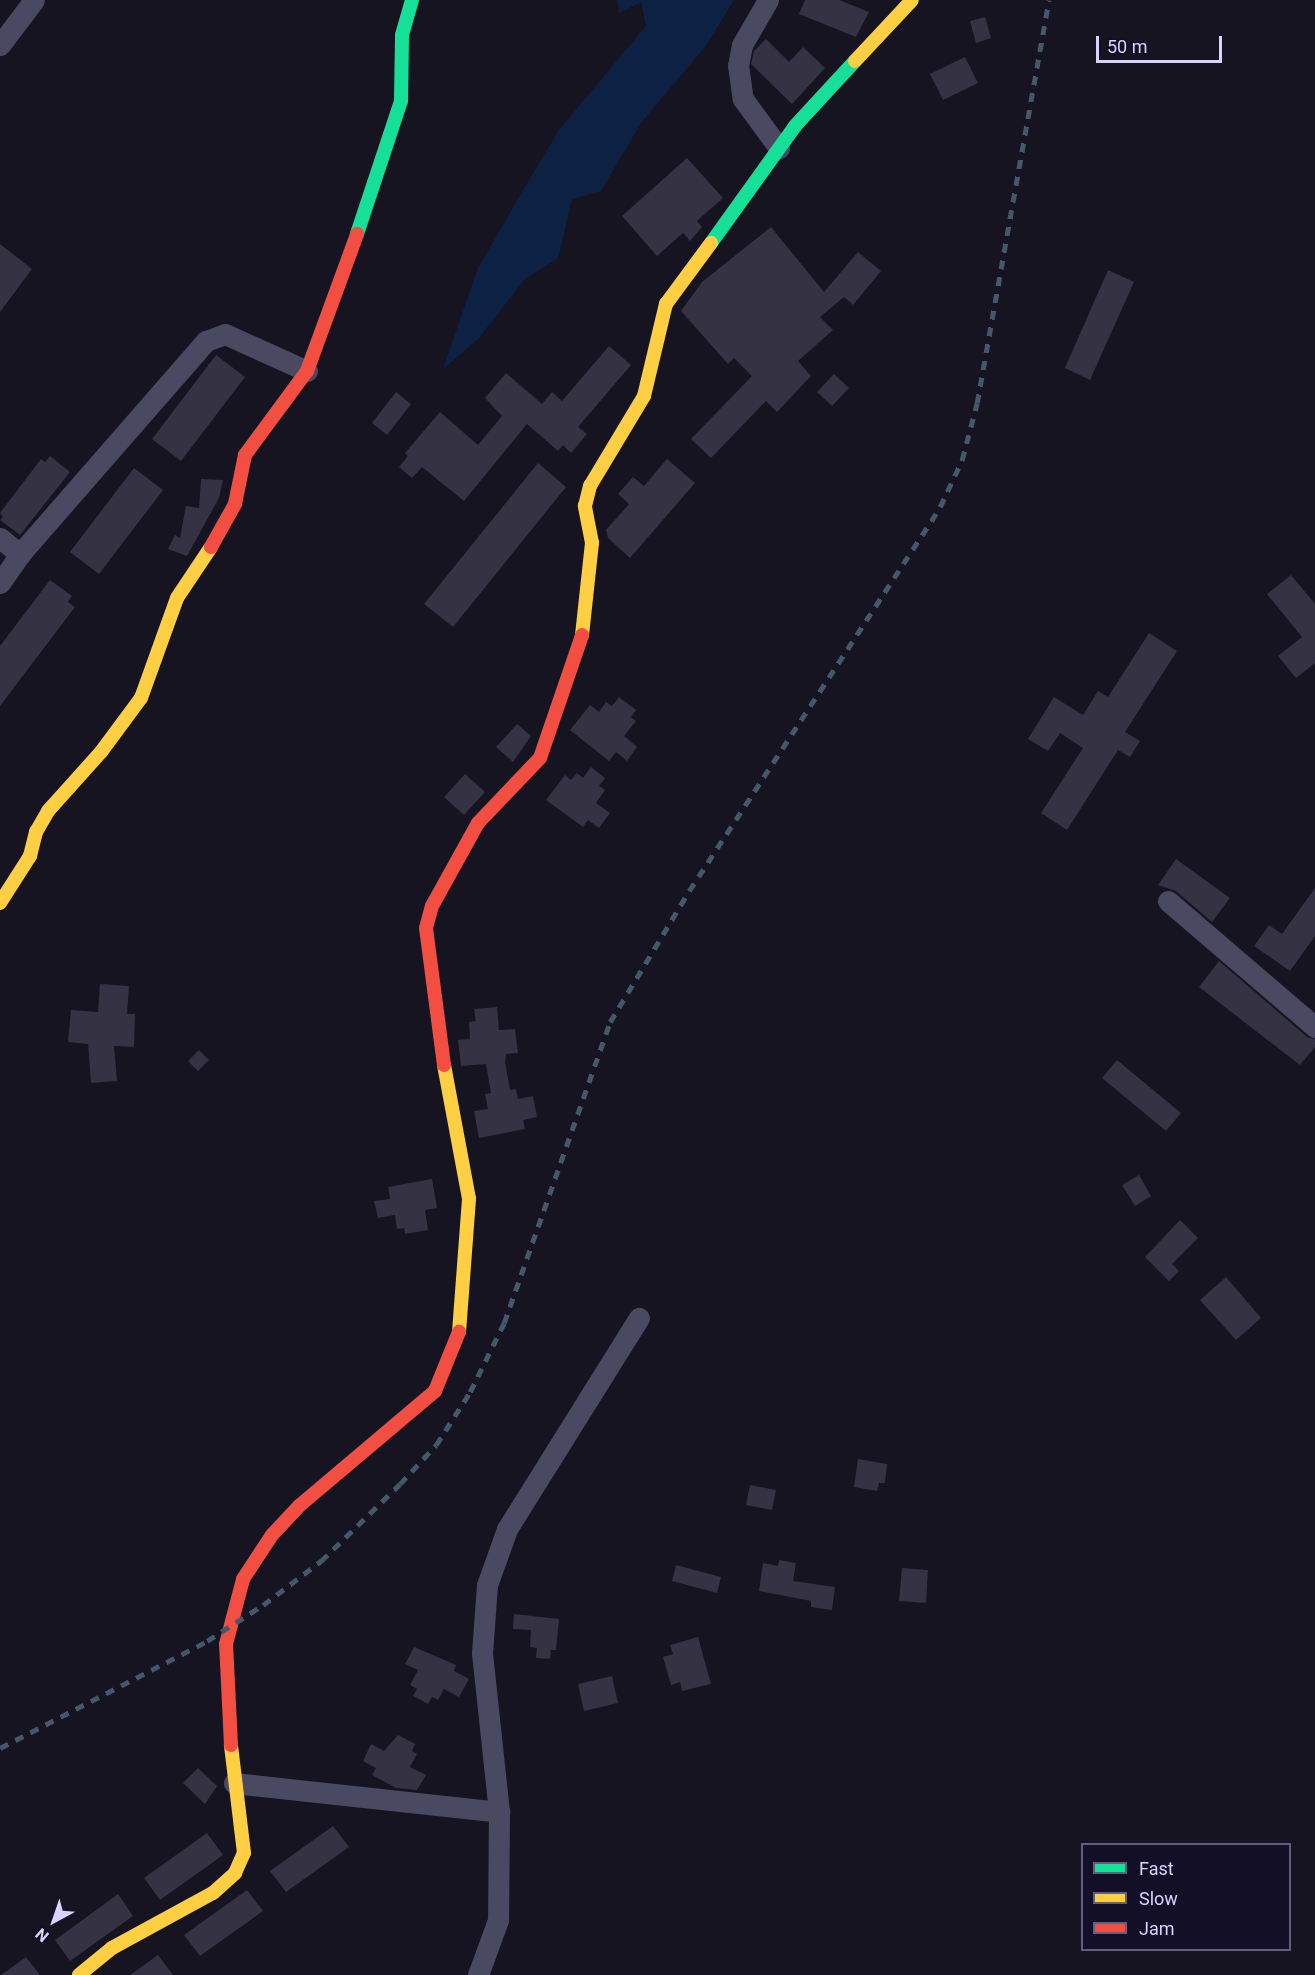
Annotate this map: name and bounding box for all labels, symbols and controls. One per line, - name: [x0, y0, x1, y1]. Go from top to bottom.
- scale bar: [1099, 24, 1225, 62]
- text: 50 m: [1107, 36, 1147, 57]
- legend: [1081, 1843, 1291, 1951]
- text: Fast: [1139, 1858, 1174, 1879]
- text: Slow: [1139, 1888, 1178, 1909]
- north arrow: [24, 1891, 84, 1951]
- text: Jam: [1139, 1918, 1175, 1939]
- text: N: [32, 1924, 53, 1946]

